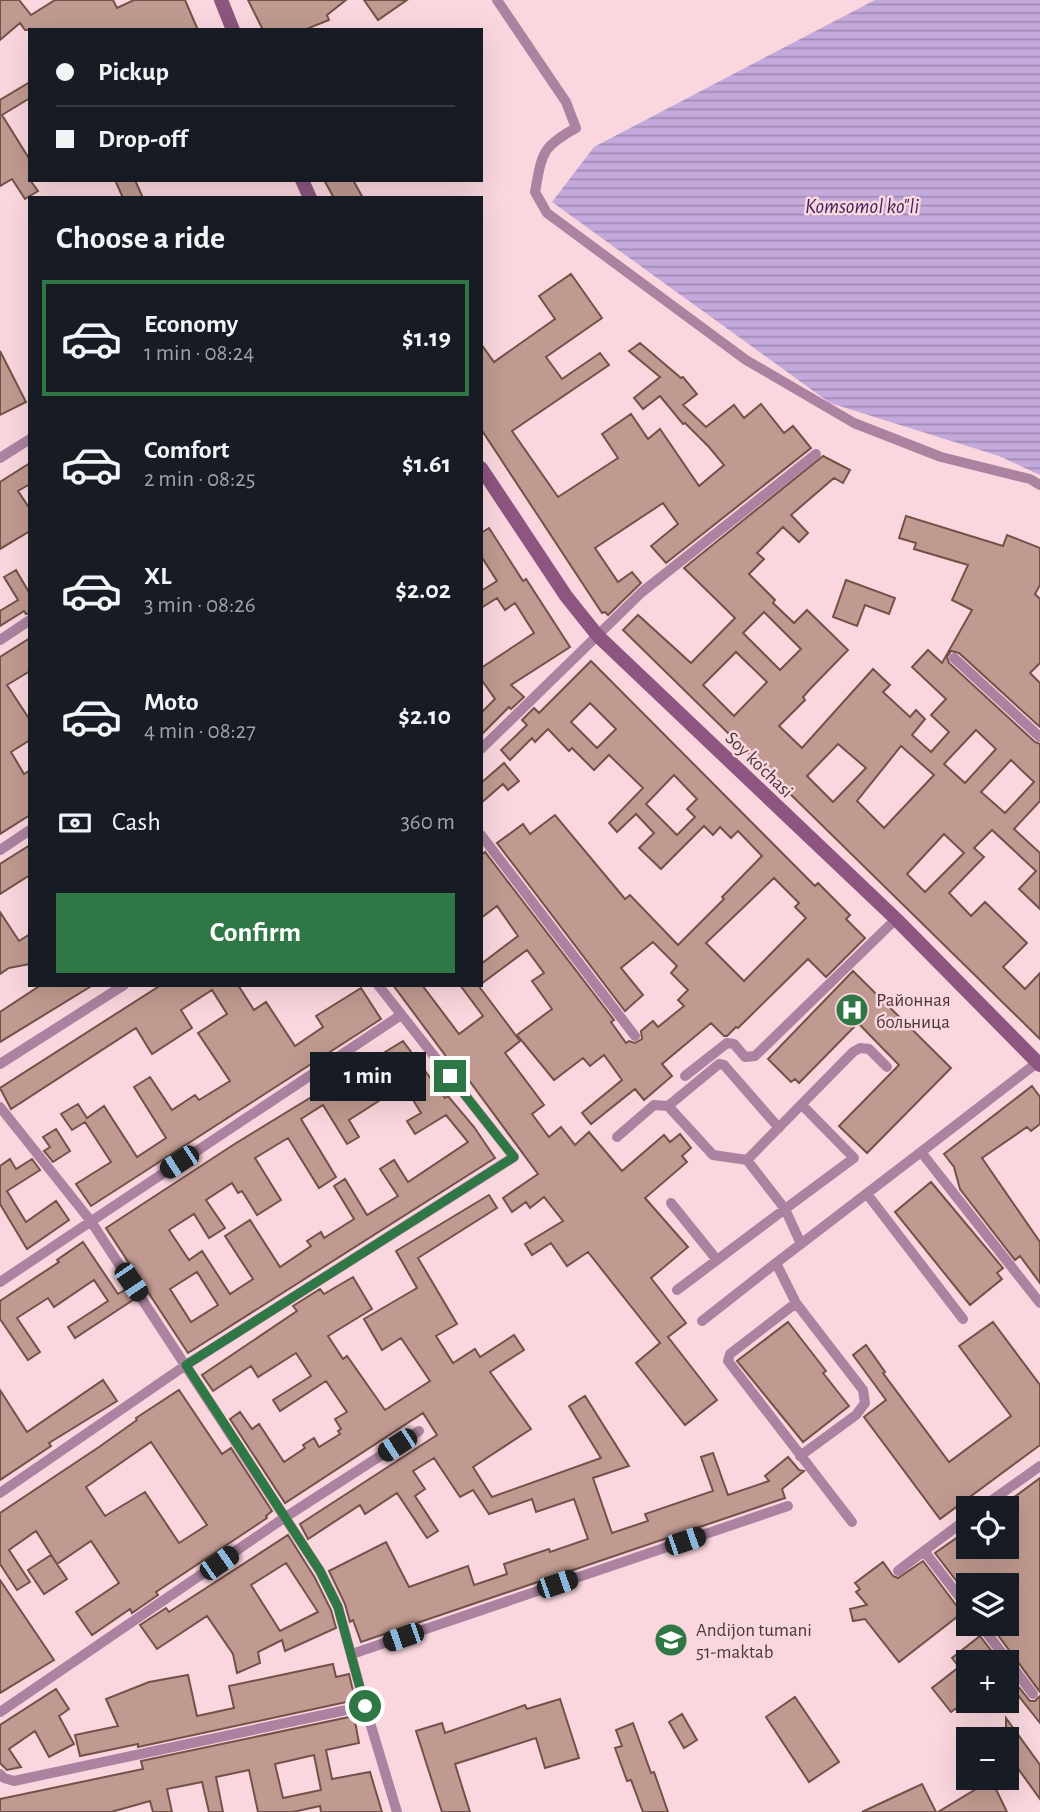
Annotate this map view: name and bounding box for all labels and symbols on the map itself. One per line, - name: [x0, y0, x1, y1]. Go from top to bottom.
- water label: Komsomol ko"li: [805, 196, 919, 217]
- street label: Soy ko'chasi: [722, 729, 796, 802]
- hospital icon: Районная больница: [833, 991, 871, 1029]
- place label: Районная больница: [876, 991, 951, 1032]
- callout: 1 min: [310, 1052, 426, 1100]
- route end: [434, 1060, 466, 1092]
- car: [156, 1142, 203, 1182]
- car: [111, 1259, 152, 1305]
- car: [374, 1425, 421, 1465]
- car: [662, 1524, 709, 1558]
- car: [196, 1542, 243, 1584]
- car: [534, 1567, 581, 1601]
- car: [380, 1620, 427, 1654]
- school or university icon: Andijon tumani 51-maktab: [652, 1621, 690, 1659]
- place label: Andijon tumani 51-maktab: [696, 1621, 812, 1662]
- route start: [349, 1690, 381, 1722]

